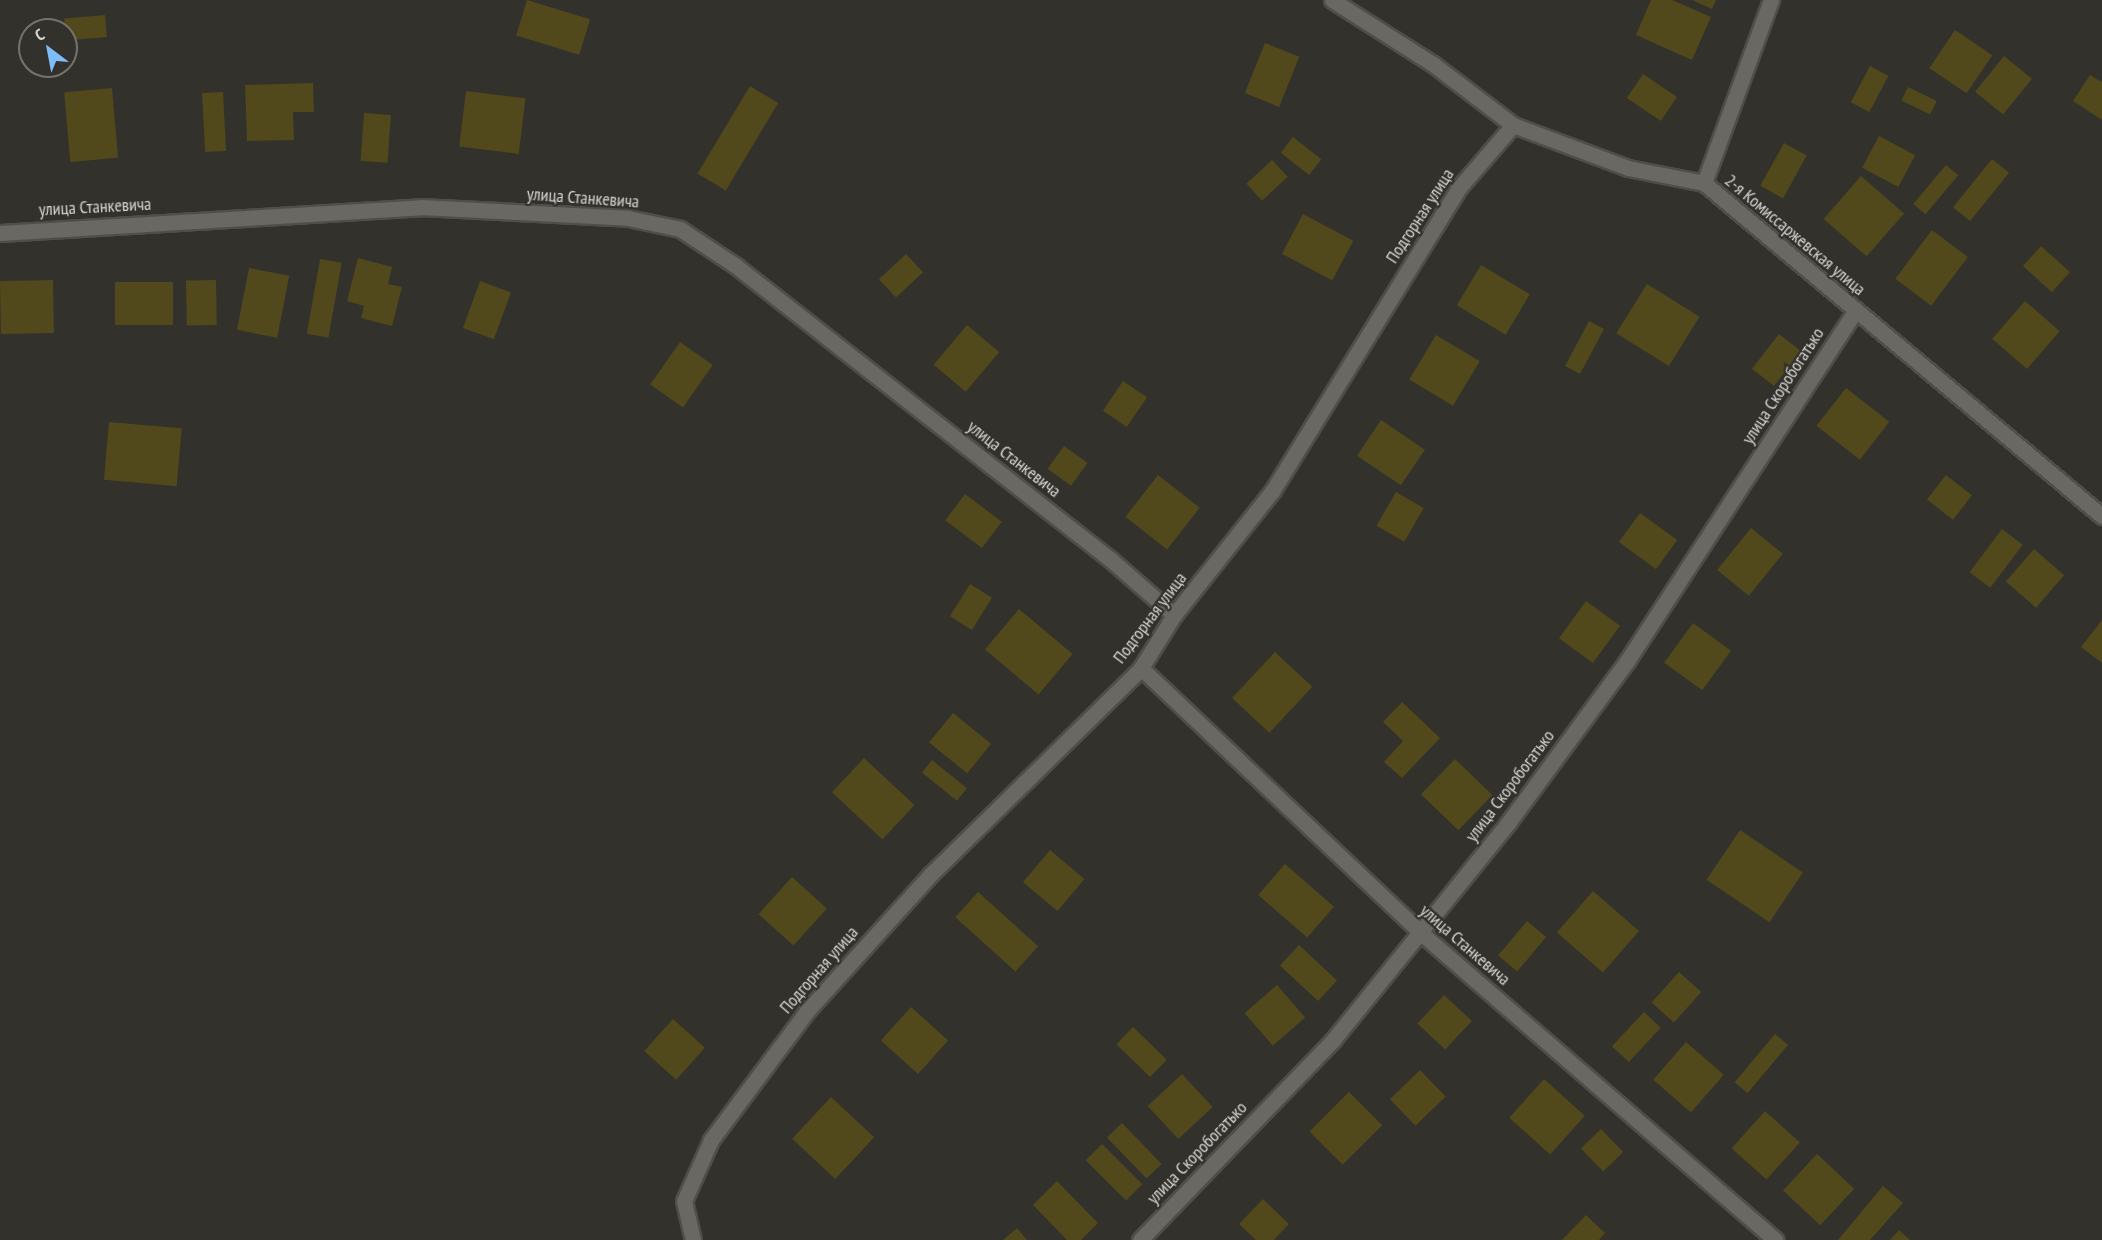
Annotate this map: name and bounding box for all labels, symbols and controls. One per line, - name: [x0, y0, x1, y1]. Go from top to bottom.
- north arrow: [18, 18, 78, 78]
- text: С: [31, 24, 48, 45]
- street label: Подгорная улица: [1381, 165, 1459, 267]
- street label: 2-я Комиссаржевская улица: [1720, 170, 1870, 300]
- street label: улица Станкевича: [526, 183, 640, 213]
- street label: улица Станкевича: [38, 193, 152, 221]
- street label: улица Скоробогатько: [1737, 324, 1829, 448]
- street label: улица Станкевича: [963, 416, 1065, 502]
- street label: Подгорная улица: [1109, 568, 1191, 668]
- street label: улица Скоробогатько: [1461, 726, 1559, 846]
- street label: улица Станкевича: [1415, 900, 1515, 990]
- street label: Подгорная улица: [775, 922, 863, 1018]
- street label: улица Скоробогатько: [1143, 1097, 1251, 1209]

